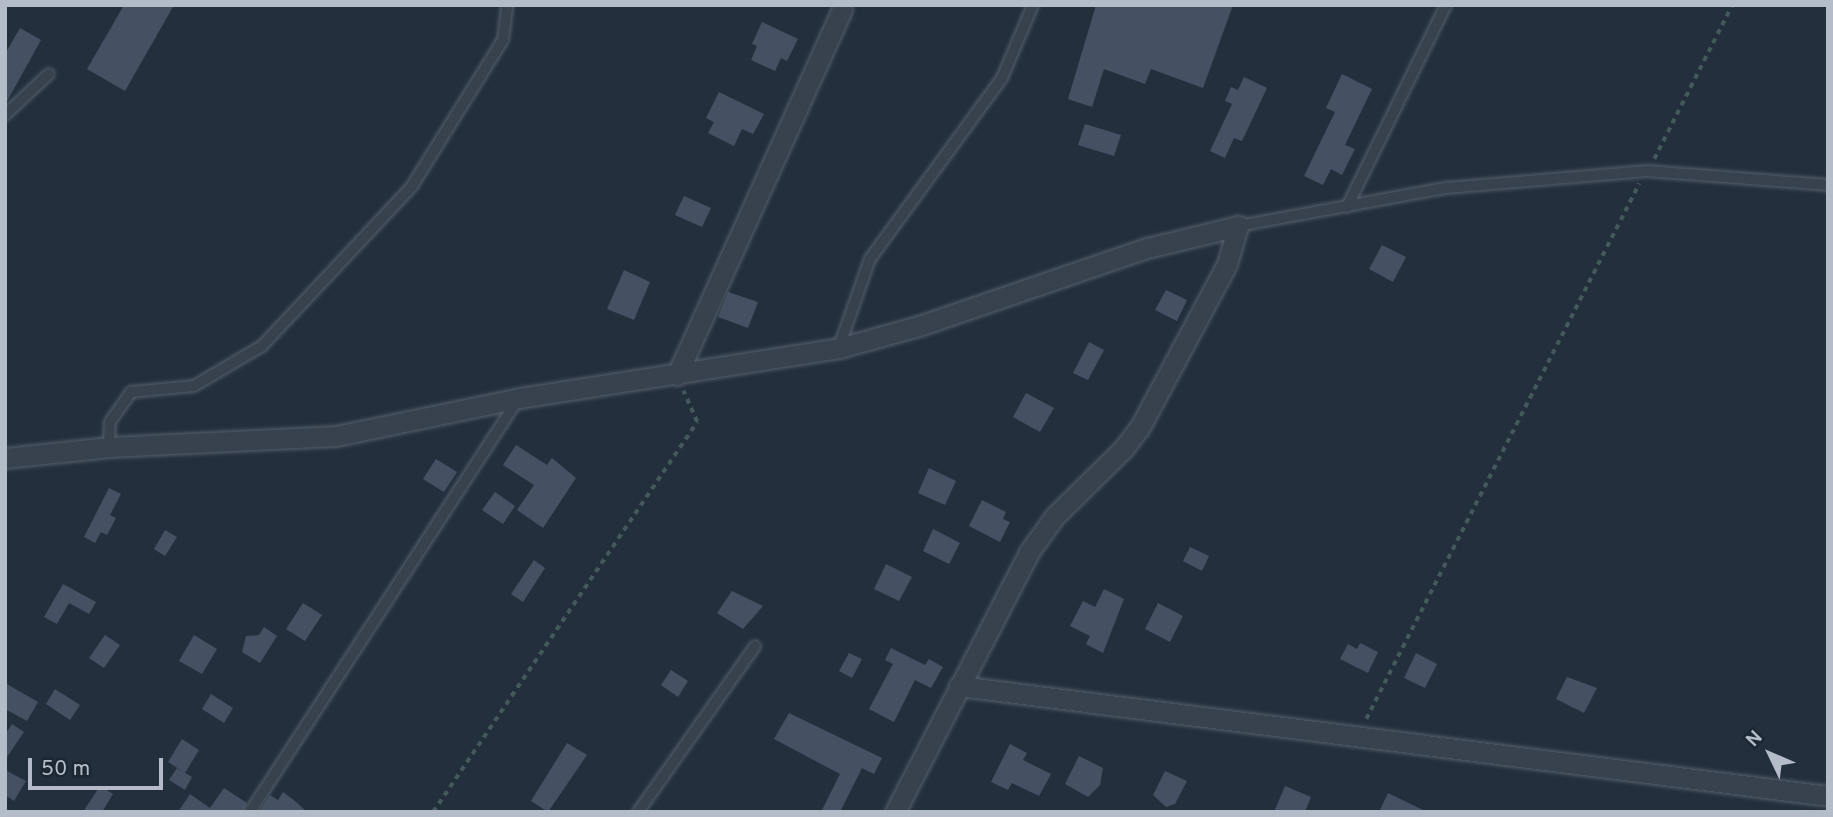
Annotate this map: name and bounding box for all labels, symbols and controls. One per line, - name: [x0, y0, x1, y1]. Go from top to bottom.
- north arrow: [1735, 719, 1805, 789]
- text: N: [1742, 726, 1768, 753]
- scale bar: [32, 744, 166, 788]
- text: 50 m: [41, 756, 90, 783]

